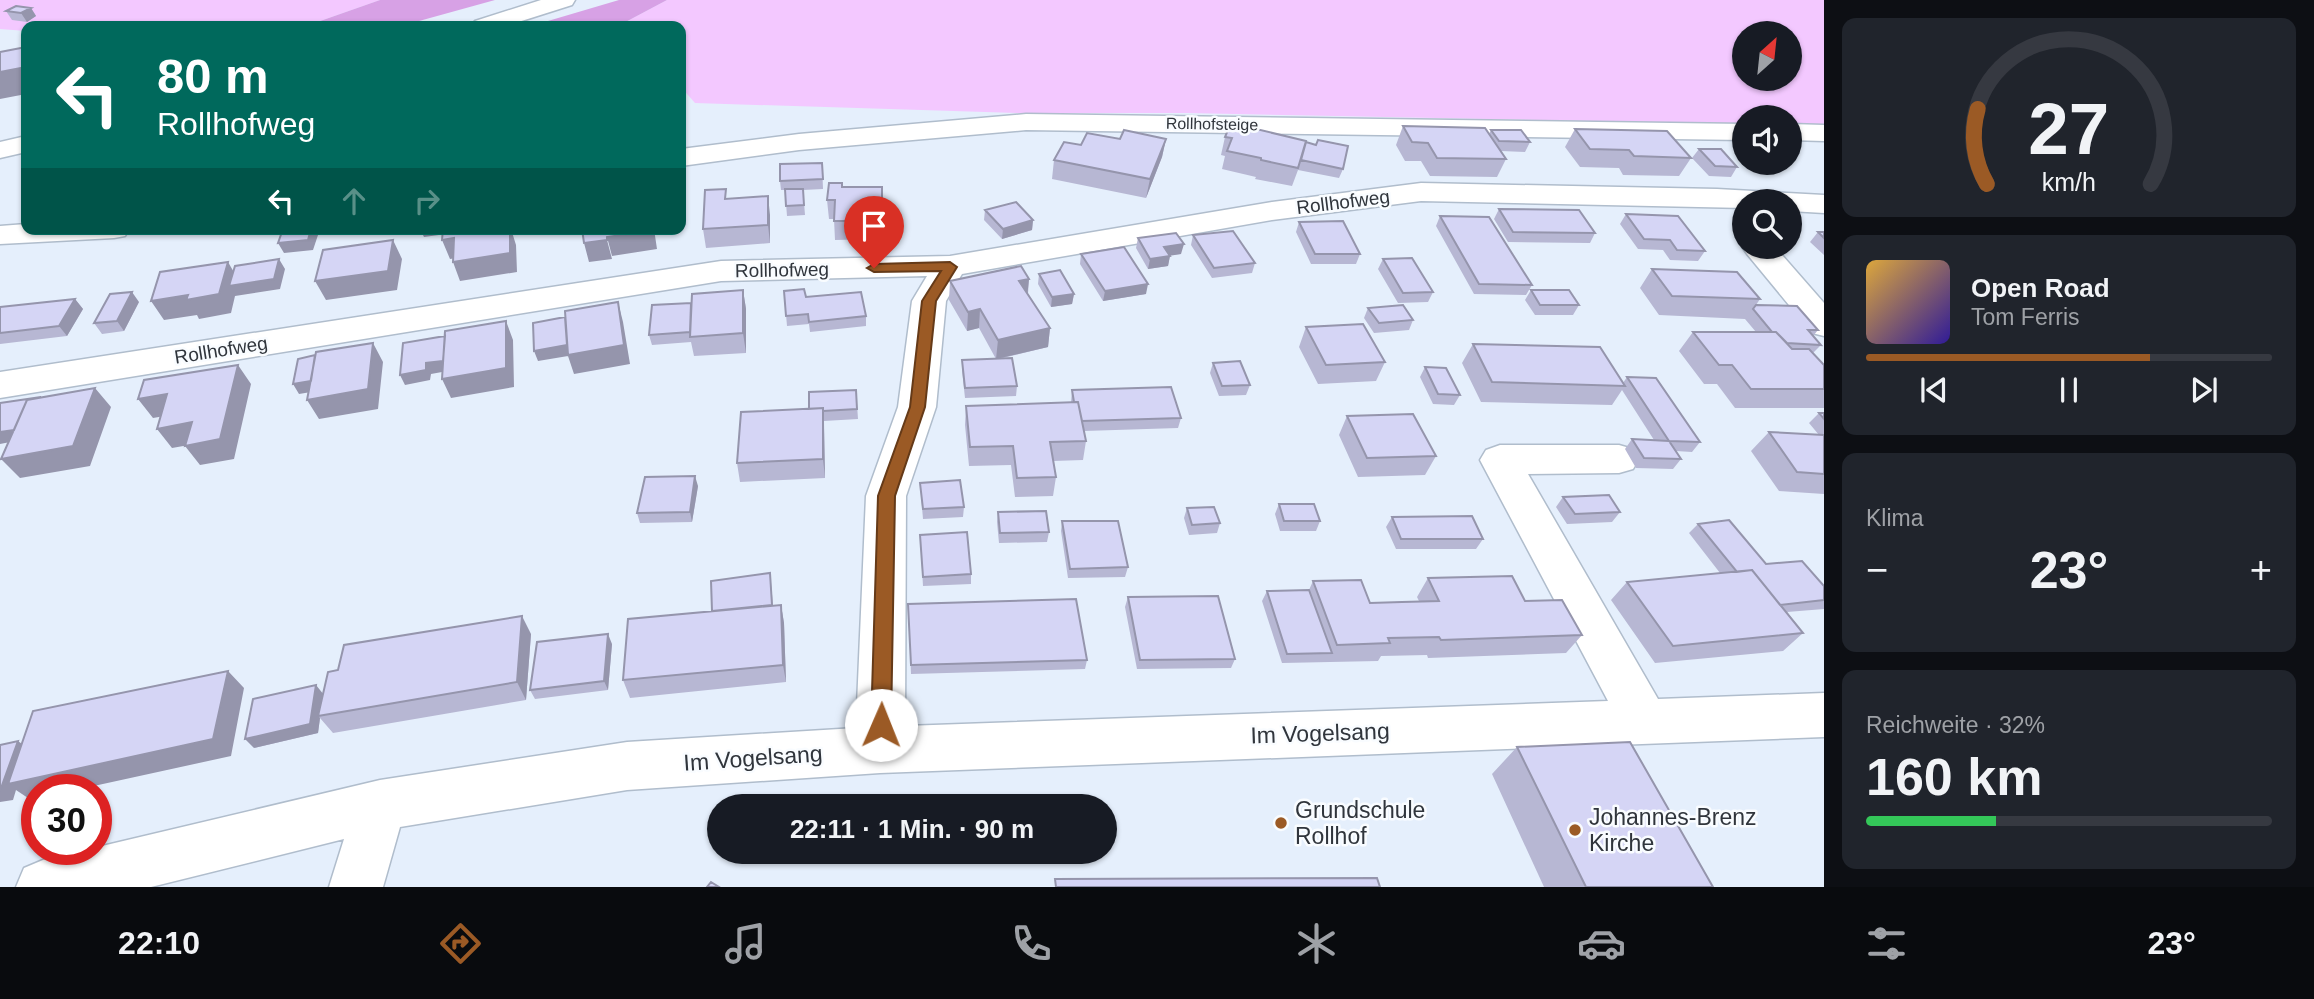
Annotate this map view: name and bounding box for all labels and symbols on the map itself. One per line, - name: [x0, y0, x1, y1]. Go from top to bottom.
- north arrow: [1732, 21, 1802, 91]
- street label: Rollhofsteige: [1166, 115, 1258, 133]
- street label: Rollhofweg: [1295, 186, 1391, 218]
- pin: [844, 196, 904, 268]
- street label: Rollhofweg: [735, 259, 829, 281]
- street label: Rollhofweg: [173, 332, 269, 368]
- position arrow: [844, 688, 918, 762]
- street label: Im Vogelsang: [1250, 718, 1390, 748]
- street label: Im Vogelsang: [683, 740, 823, 776]
- speed limit sign: 30: [21, 774, 112, 865]
- place label: Grundschule Rollhof: [1295, 797, 1425, 849]
- place label: Johannes-Brenz Kirche: [1589, 804, 1757, 856]
- marker: Grundschule Rollhof: [1273, 815, 1289, 831]
- marker: Johannes-Brenz Kirche: [1567, 822, 1583, 838]

